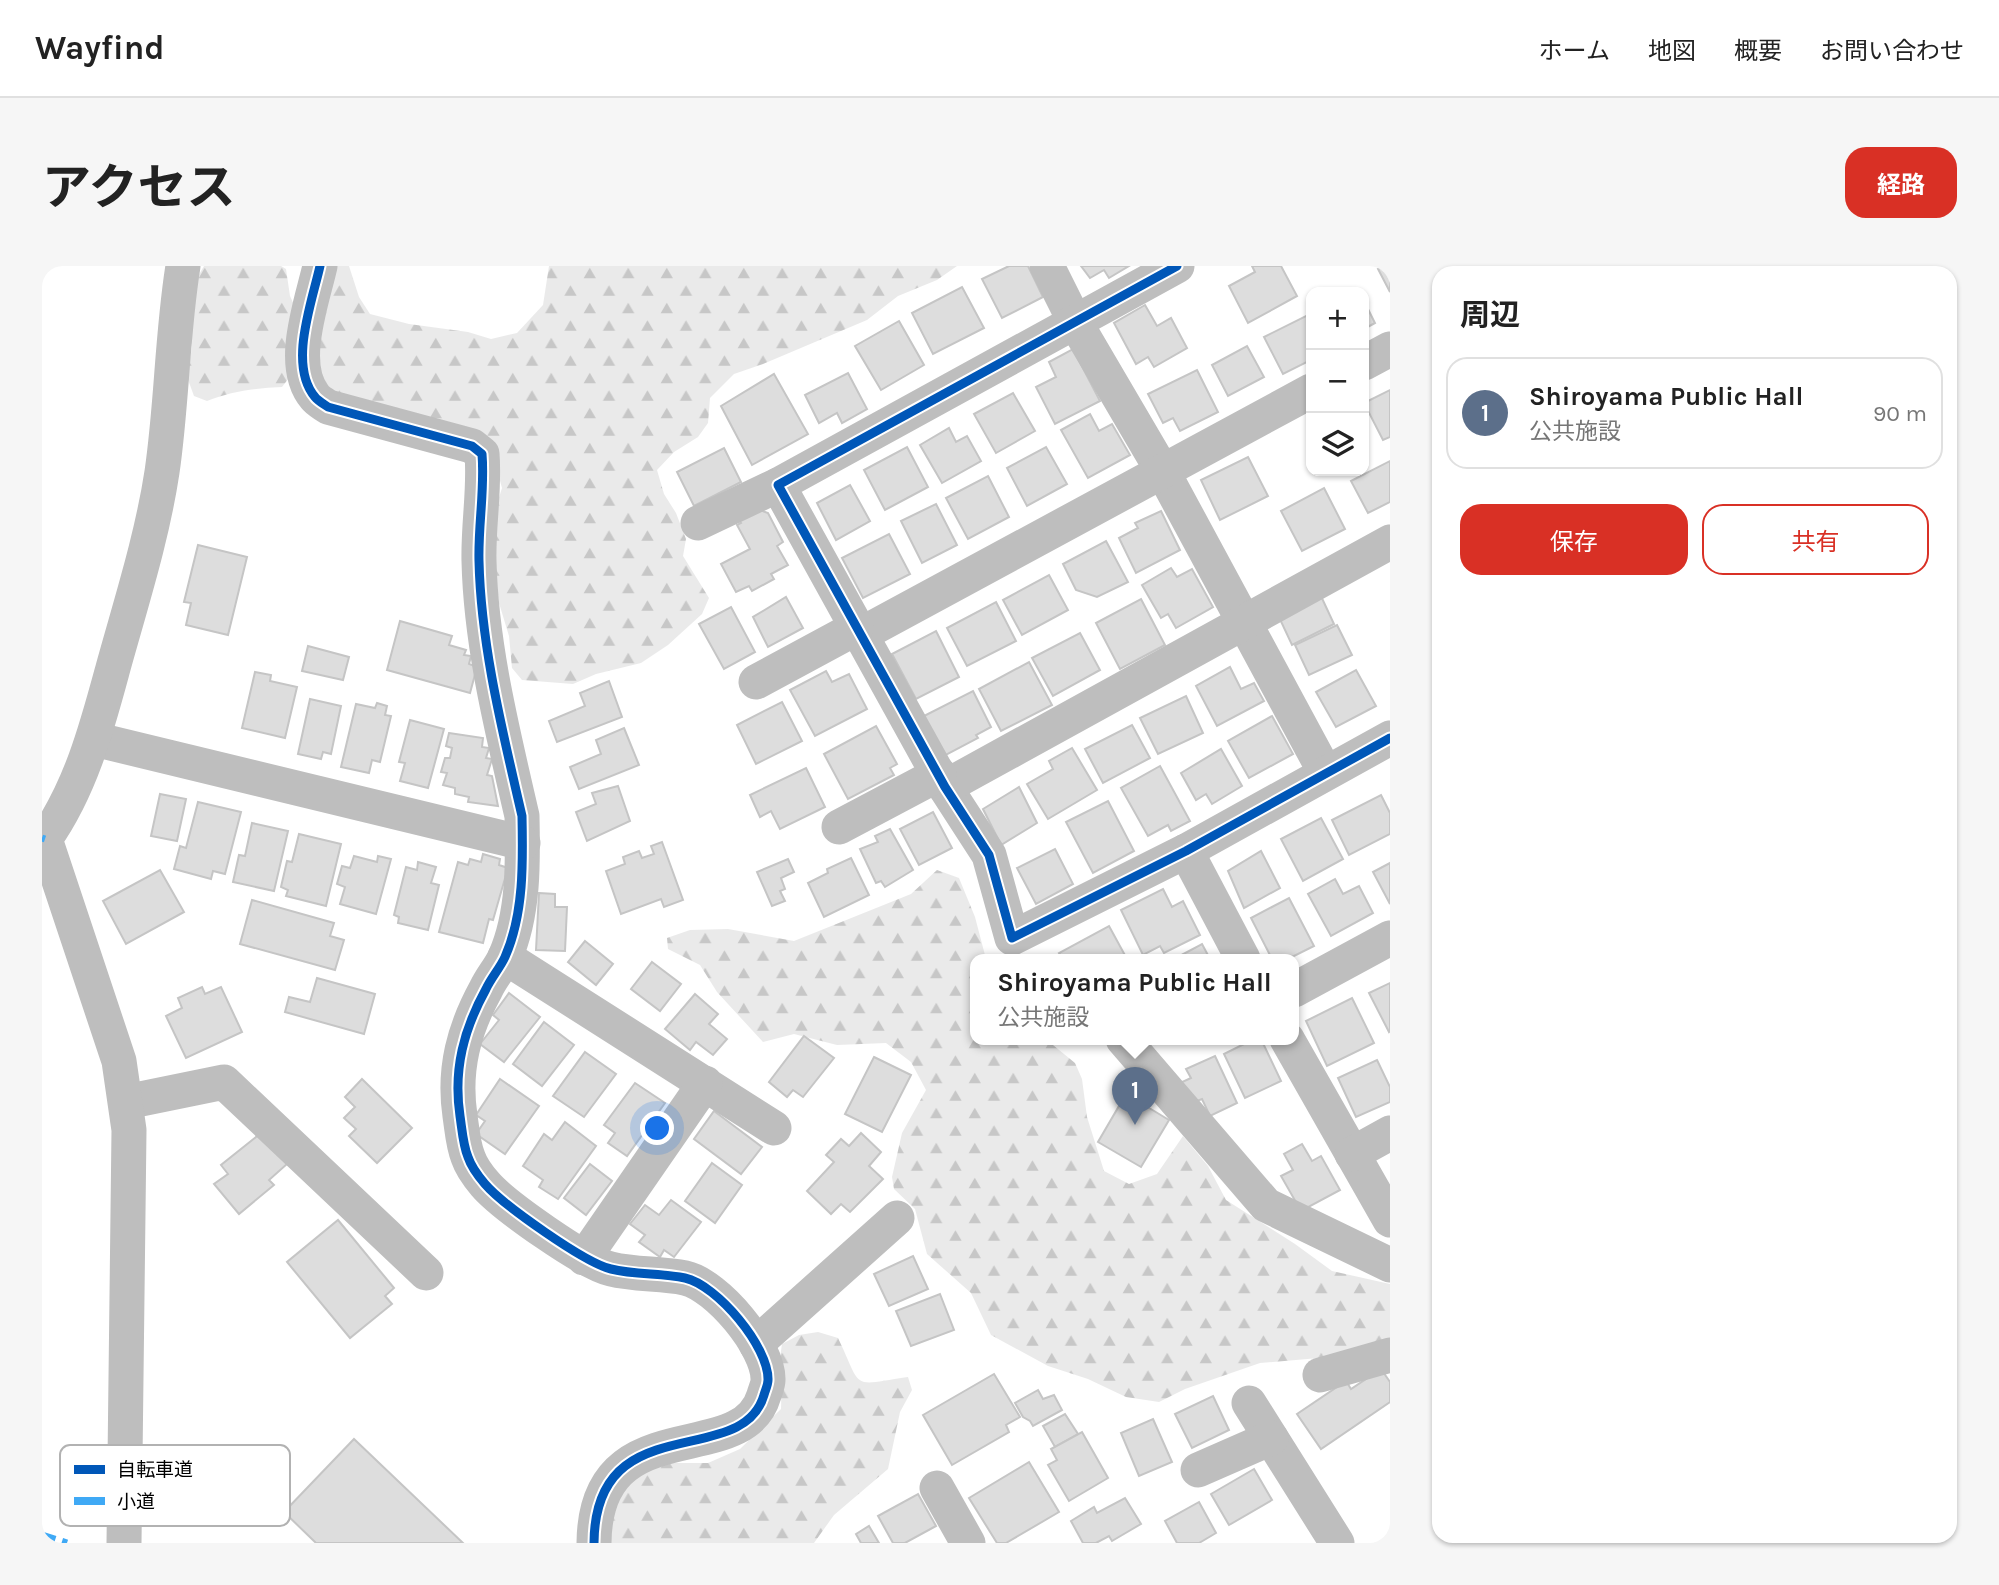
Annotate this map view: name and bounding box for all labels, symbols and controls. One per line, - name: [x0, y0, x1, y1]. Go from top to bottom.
- text: Wayfind: [35, 29, 165, 67]
- text: ホーム: [1539, 37, 1610, 65]
- text: 地図: [1648, 37, 1696, 65]
- text: 概要: [1734, 37, 1782, 65]
- text: お問い合わせ: [1820, 37, 1964, 65]
- button: 経路: [1845, 147, 1957, 218]
- text: アクセス: [42, 159, 236, 216]
- map controls: [1306, 287, 1369, 476]
- button: +: [1306, 287, 1369, 350]
- text: 周辺: [1460, 297, 1520, 333]
- button: −: [1306, 350, 1369, 413]
- text: Shiroyama Public Hall: [1529, 381, 1804, 412]
- text: 1: [1481, 400, 1489, 427]
- text: 90 m: [1873, 400, 1927, 427]
- button: layers: [1306, 413, 1369, 476]
- text: 公共施設: [1529, 418, 1621, 445]
- button: 保存: [1460, 504, 1688, 575]
- button: 共有: [1702, 504, 1929, 575]
- popup: [970, 954, 1299, 1045]
- text: Shiroyama Public Hall: [997, 967, 1272, 998]
- text: 公共施設: [997, 1004, 1089, 1031]
- pin: 1: [1112, 1067, 1158, 1125]
- your location: [640, 1111, 674, 1145]
- legend: [60, 1445, 290, 1526]
- text: 自転車道: [117, 1459, 193, 1481]
- text: 小道: [117, 1491, 155, 1513]

